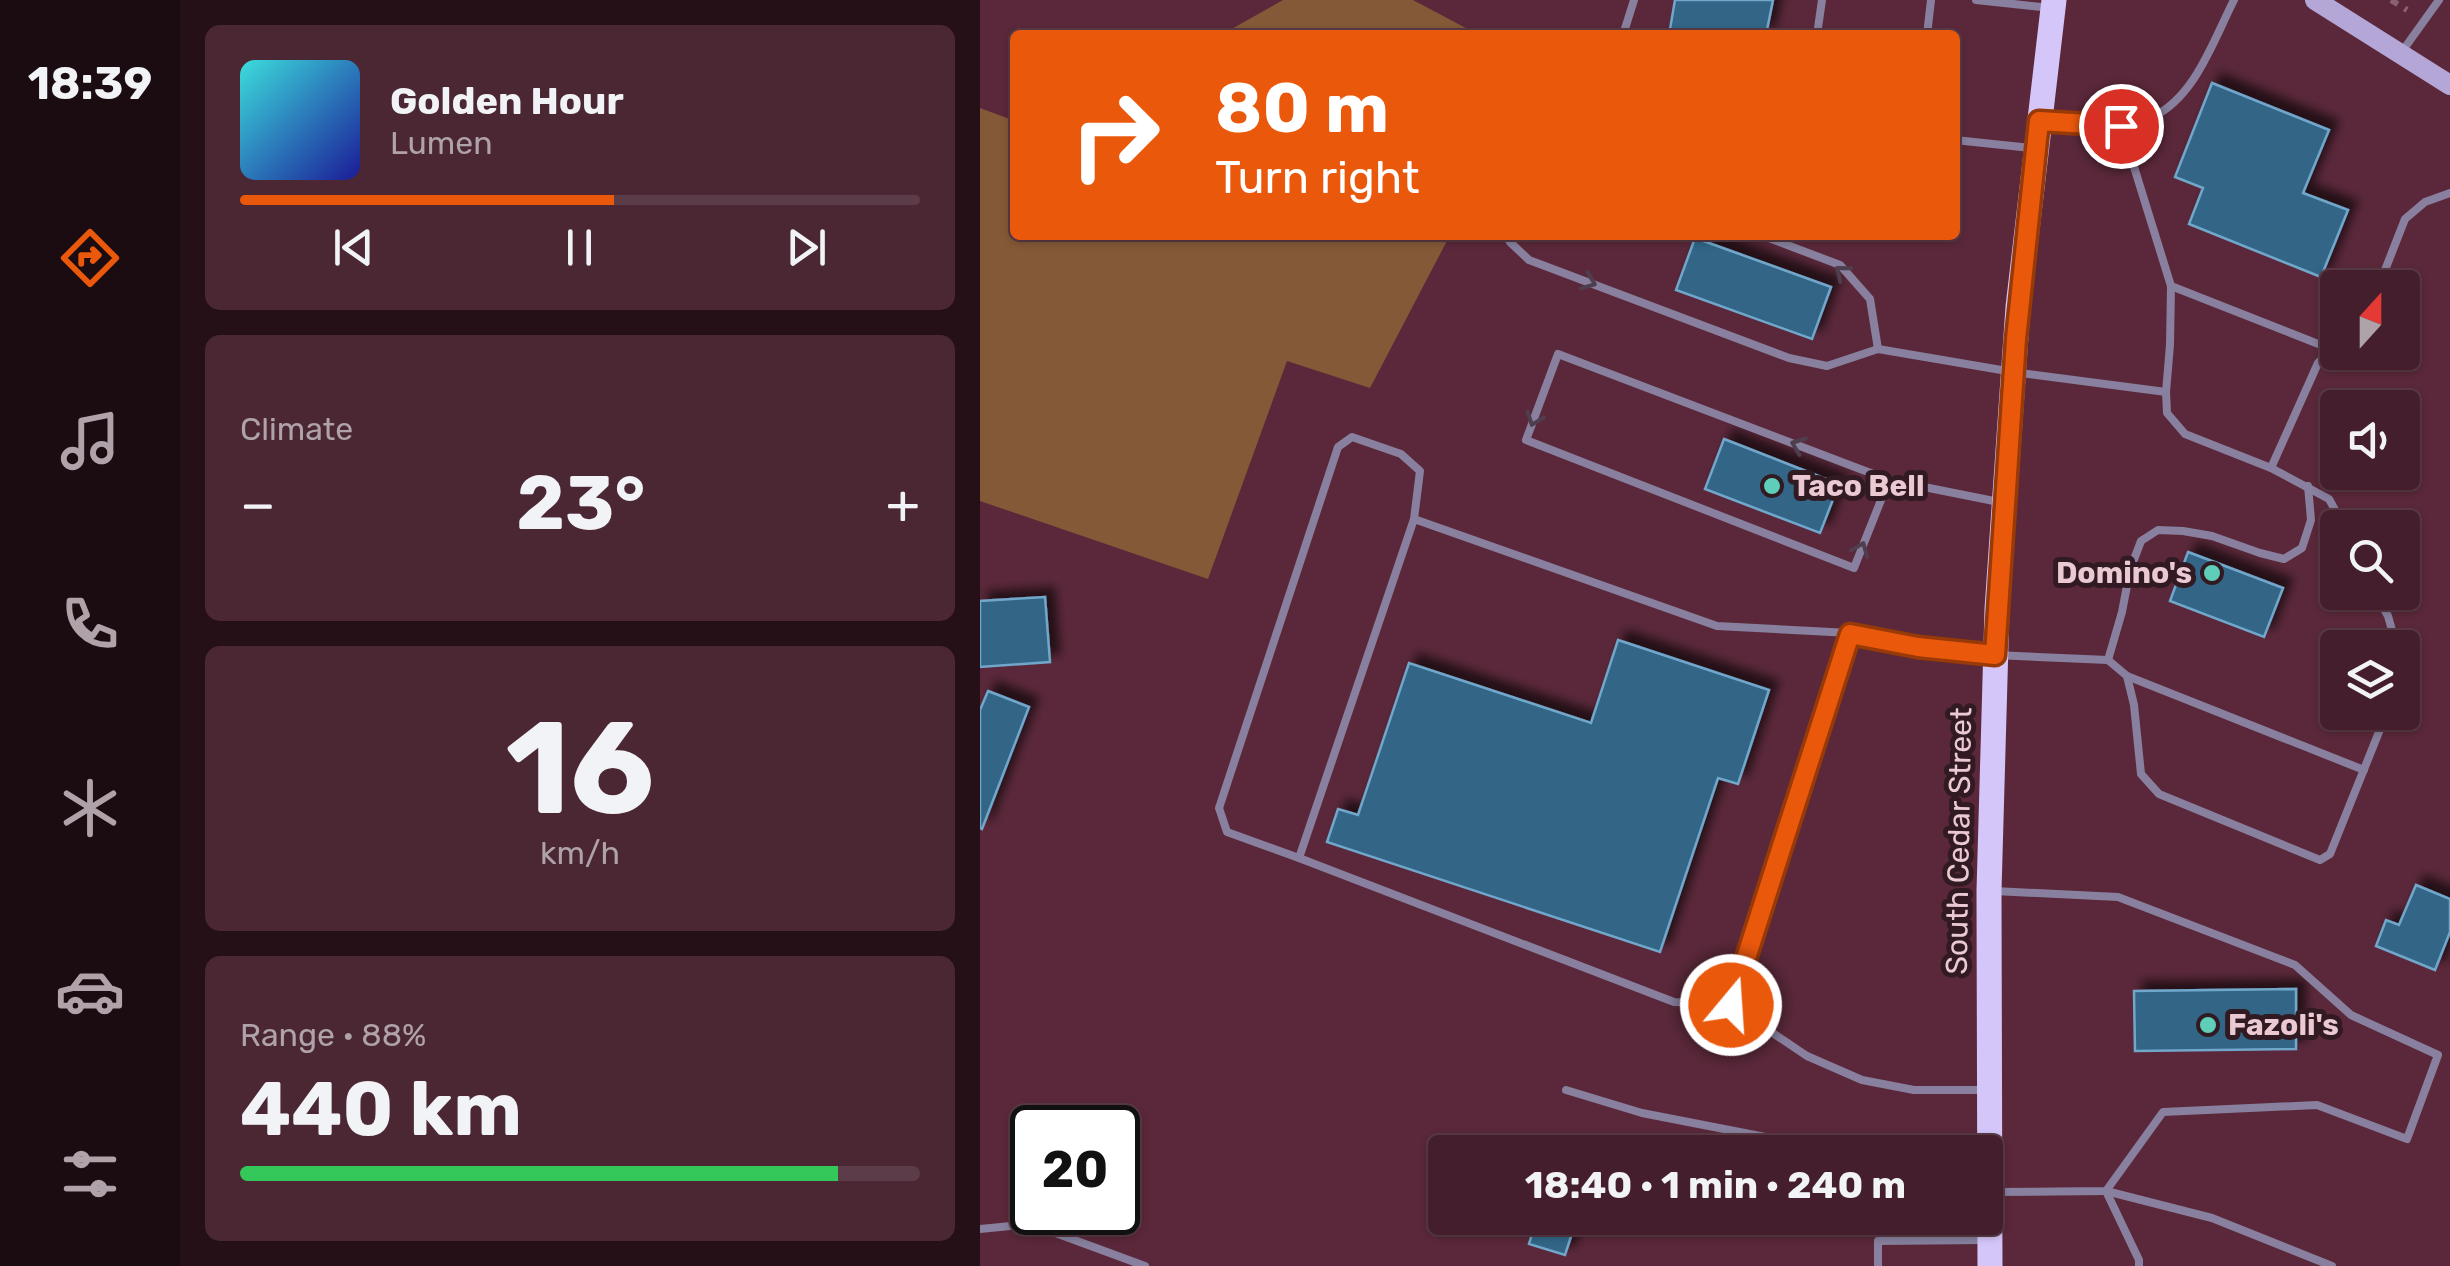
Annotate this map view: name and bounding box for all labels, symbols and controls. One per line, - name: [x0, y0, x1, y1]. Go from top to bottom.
- text: 18:39: [28, 57, 152, 110]
- text: 80 m: [1215, 67, 1389, 150]
- icon: right: [1050, 70, 1180, 200]
- text: Golden Hour: [390, 78, 624, 124]
- pin: [2079, 84, 2164, 169]
- icon: arrive: [2094, 99, 2149, 154]
- text: Lumen: [390, 124, 493, 162]
- text: Turn right: [1215, 151, 1419, 204]
- icon: previous: [326, 220, 381, 275]
- icon: pause: [552, 220, 607, 275]
- icon: next: [779, 220, 834, 275]
- icon: directions: [55, 223, 125, 293]
- one-way arrow: [1835, 266, 1853, 284]
- one-way arrow: [1579, 270, 1596, 291]
- north arrow: [2320, 270, 2420, 370]
- map controls: [2320, 270, 2420, 730]
- button: sound: [2320, 390, 2420, 490]
- icon: music: [55, 406, 125, 476]
- one-way arrow: [1525, 409, 1546, 426]
- text: Climate: [240, 410, 353, 448]
- one-way arrow: [1790, 436, 1807, 456]
- text: 23°: [516, 459, 645, 548]
- place label: Taco Bell: [1792, 468, 1924, 504]
- text: −: [240, 472, 276, 537]
- text: +: [886, 472, 920, 537]
- marker: Taco Bell: [1761, 475, 1783, 497]
- button: search: [2320, 510, 2420, 610]
- one-way arrow: [1850, 541, 1870, 558]
- place label: Domino's: [2056, 555, 2192, 591]
- marker: Domino's: [2201, 562, 2223, 584]
- icon: phone: [55, 589, 125, 659]
- button: layers: [2320, 630, 2420, 730]
- text: 16: [505, 691, 655, 846]
- street label: South Cedar Street: [1939, 707, 1979, 975]
- icon: climate: [55, 773, 125, 843]
- text: km/h: [540, 834, 620, 872]
- position arrow: [1679, 953, 1783, 1057]
- icon: car: [55, 956, 125, 1026]
- place label: Fazoli's: [2228, 1007, 2339, 1043]
- marker: Fazoli's: [2197, 1014, 2219, 1036]
- text: Range · 88%: [240, 1016, 426, 1054]
- text: 440 km: [240, 1065, 522, 1154]
- speed limit sign: 20: [1010, 1105, 1140, 1235]
- icon: filters: [55, 1139, 125, 1209]
- text: 18:40 · 1 min · 240 m: [1525, 1162, 1906, 1208]

